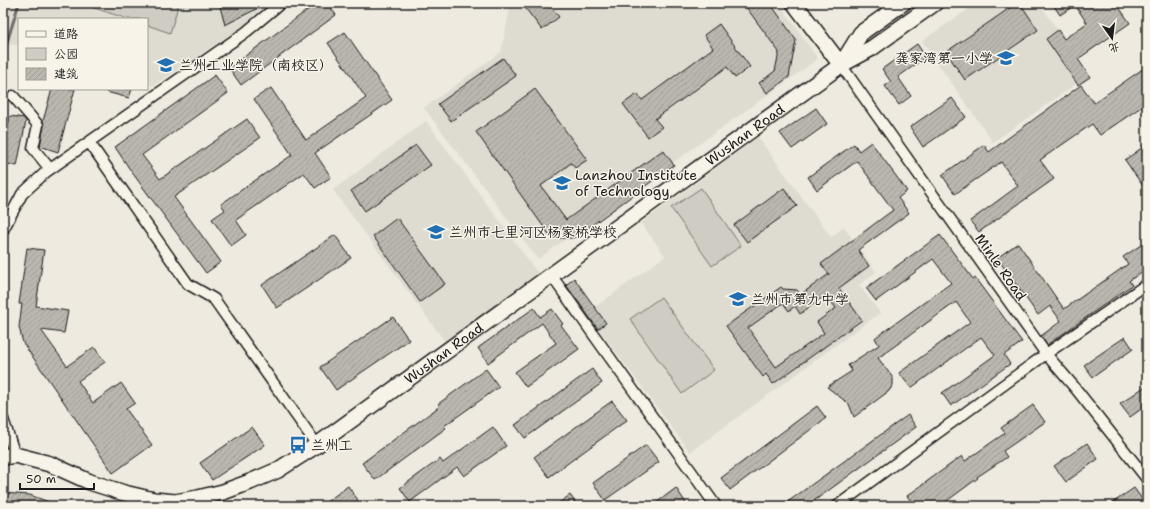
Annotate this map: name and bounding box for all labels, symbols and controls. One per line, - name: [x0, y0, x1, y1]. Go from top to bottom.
- legend: [18, 18, 148, 90]
- north arrow: [1092, 18, 1132, 58]
- text: 道路: [54, 26, 78, 42]
- text: 北: [1107, 39, 1121, 56]
- text: 公园: [54, 46, 78, 62]
- school or university icon: 龚家湾第一小学: [996, 48, 1016, 68]
- place label: 龚家湾第一小学: [895, 49, 993, 67]
- school or university icon: 兰州工业学院（南校区）: [156, 55, 176, 75]
- place label: 兰州工业学院（南校区）: [179, 56, 333, 74]
- text: 建筑: [54, 66, 78, 82]
- street label: Wushan Road: [702, 100, 788, 169]
- place label: Lanzhou Institute of Technology: [575, 166, 697, 200]
- school or university icon: Lanzhou Institute of Technology: [552, 173, 572, 193]
- school or university icon: 兰州市七里河区杨家桥学校: [426, 222, 446, 242]
- place label: 兰州市七里河区杨家桥学校: [449, 223, 617, 241]
- street label: Minle Road: [971, 230, 1031, 304]
- school or university icon: 兰州市第九中学: [728, 289, 748, 309]
- place label: 兰州市第九中学: [751, 290, 849, 308]
- street label: Wushan Road: [401, 318, 487, 388]
- bus stop icon: 兰州工: [288, 435, 308, 455]
- place label: 兰州工: [311, 436, 353, 454]
- scale bar: [20, 465, 94, 491]
- text: 50 m: [26, 471, 56, 487]

